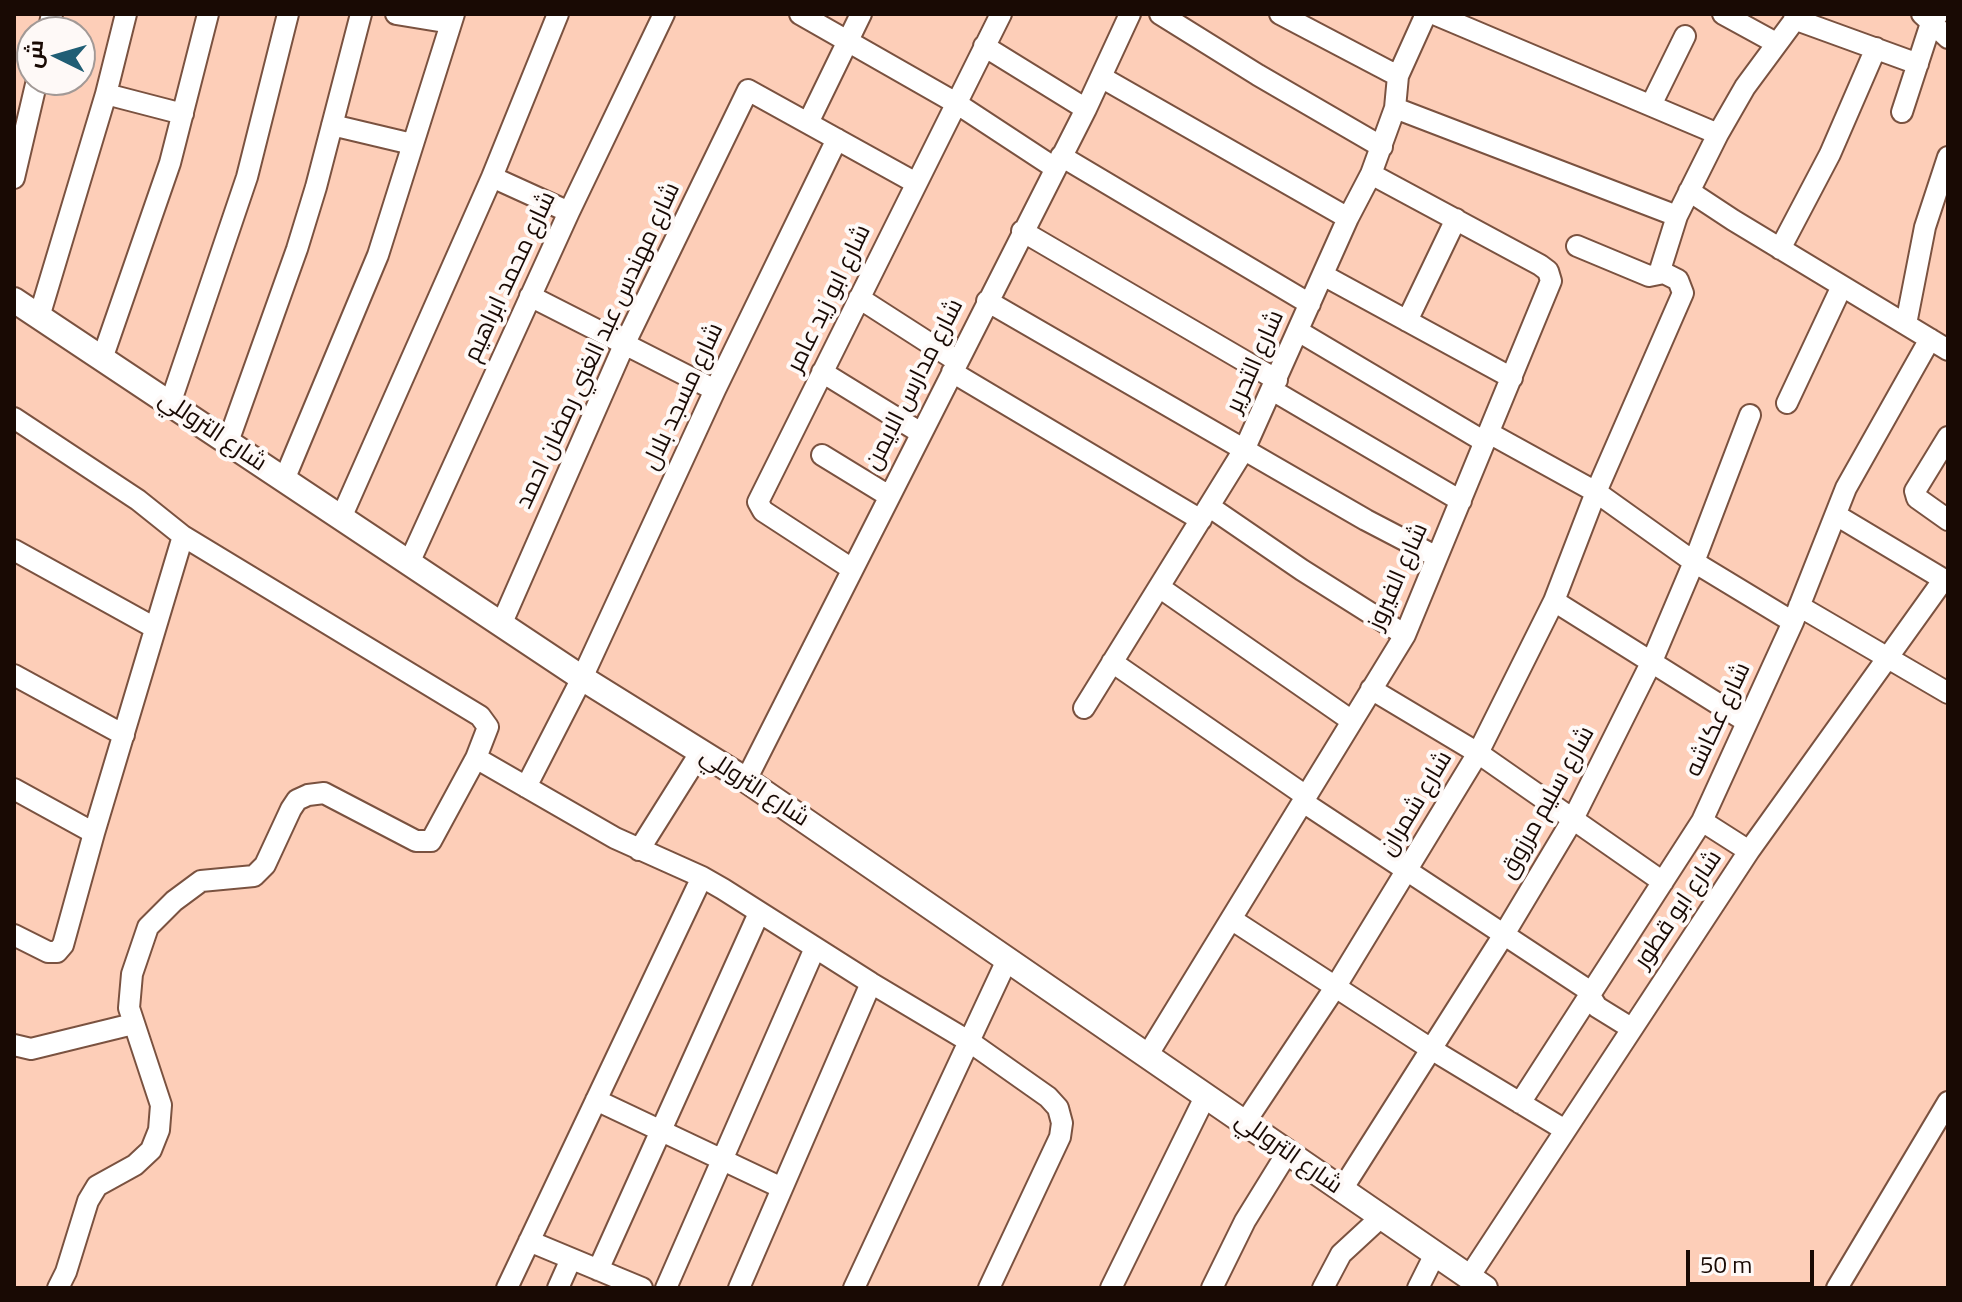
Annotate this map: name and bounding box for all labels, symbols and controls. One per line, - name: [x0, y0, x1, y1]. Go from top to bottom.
- north arrow: [16, 16, 96, 96]
- text: ش: [16, 39, 52, 70]
- street label: شارع مهندس عبد الغني رمضان احمد: [511, 178, 687, 514]
- street label: شارع محمد ابراهيم: [459, 187, 563, 367]
- street label: شارع ابو زيد عامر: [782, 221, 878, 377]
- street label: شارع مدارس الايمن: [859, 295, 971, 475]
- street label: شارع التحرير: [1221, 306, 1291, 418]
- street label: شارع مسجد بلال: [637, 319, 731, 475]
- street label: شارع التروللي: [153, 385, 271, 479]
- street label: شارع الفيروز: [1363, 519, 1435, 635]
- street label: شارع عكاشه: [1680, 658, 1758, 782]
- street label: شارع سليم مرزوق: [1494, 722, 1602, 884]
- street label: شارع التروللي: [694, 742, 814, 834]
- street label: شارع شمران: [1374, 746, 1460, 862]
- street label: شارع ابو قطور: [1629, 845, 1729, 975]
- street label: شارع التروللي: [1229, 1107, 1347, 1201]
- scale bar: [1690, 1234, 1818, 1284]
- text: 50 m: [1700, 1246, 1752, 1282]

